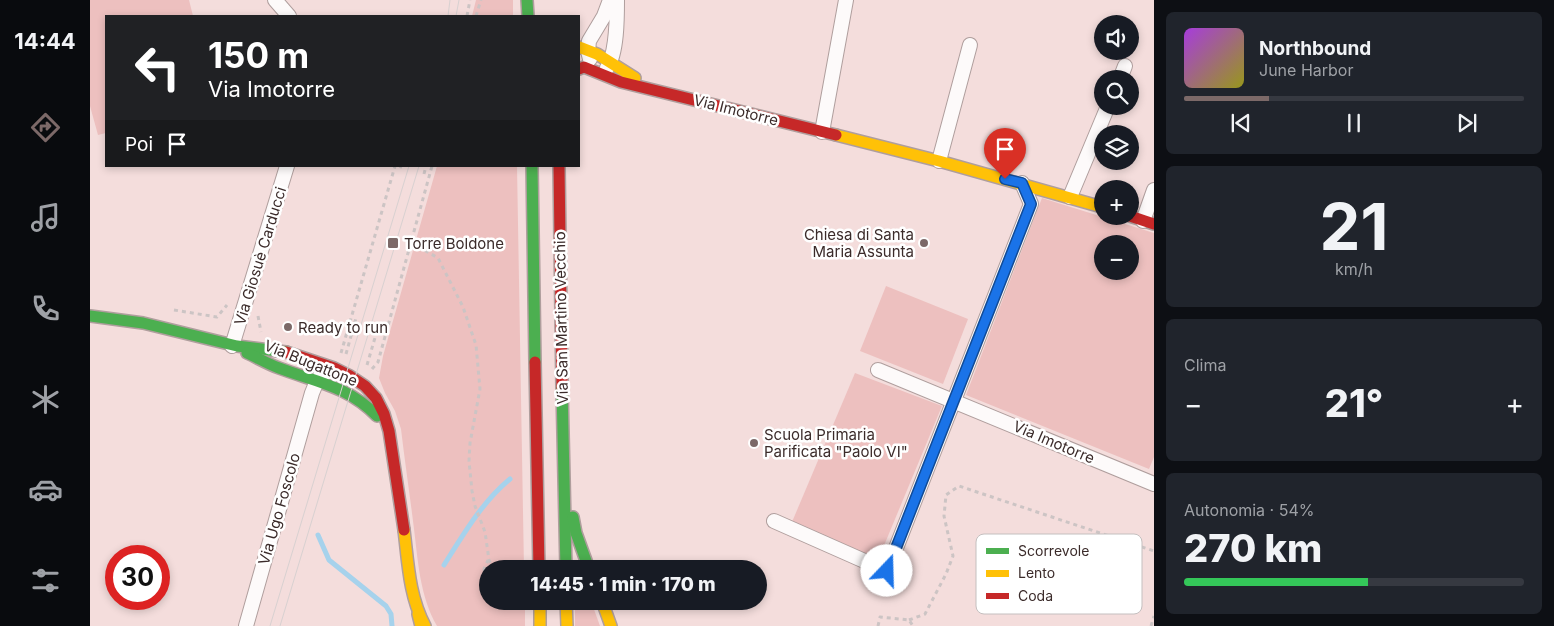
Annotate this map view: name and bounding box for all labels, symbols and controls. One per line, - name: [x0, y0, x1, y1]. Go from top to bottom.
- map controls: [1094, 15, 1139, 280]
- button: sound: [1094, 15, 1139, 60]
- text: 14:44: [14, 28, 76, 54]
- text: 150 m: [208, 34, 309, 76]
- icon: left: [125, 35, 190, 100]
- text: Northbound: [1259, 37, 1371, 60]
- text: June Harbor: [1259, 60, 1353, 80]
- button: search: [1094, 70, 1139, 115]
- text: Via Imotorre: [208, 76, 335, 102]
- street label: Via Imotorre: [692, 90, 780, 130]
- icon: previous: [1227, 109, 1255, 137]
- icon: pause: [1340, 109, 1368, 137]
- icon: next: [1453, 109, 1481, 137]
- icon: directions: [28, 110, 63, 145]
- button: layers: [1094, 125, 1139, 170]
- pin: [984, 128, 1026, 179]
- icon: arrive: [163, 130, 191, 158]
- text: Poi: [125, 133, 153, 156]
- icon: arrive: [991, 135, 1019, 163]
- button: +: [1094, 180, 1139, 225]
- street label: Via Giosuè Carducci: [230, 184, 290, 328]
- text: 21: [1320, 187, 1388, 266]
- icon: music: [28, 200, 63, 235]
- place label: Chiesa di Santa Maria Assunta: [804, 225, 914, 261]
- street label: Via San Martino Vecchio: [550, 231, 572, 405]
- place label: Torre Boldone: [404, 234, 504, 253]
- button: −: [1094, 235, 1139, 280]
- marker: Torre Boldone: [386, 236, 400, 250]
- marker: Chiesa di Santa Maria Assunta: [918, 237, 930, 249]
- text: km/h: [1335, 259, 1373, 279]
- icon: phone: [28, 291, 63, 326]
- place label: Ready to run: [298, 318, 388, 337]
- marker: Ready to run: [282, 321, 294, 333]
- street label: Via Bugattone: [262, 336, 360, 390]
- text: Clima: [1184, 355, 1226, 375]
- text: 21°: [1325, 380, 1383, 426]
- icon: climate: [28, 382, 63, 417]
- text: −: [1184, 387, 1203, 421]
- text: +: [1505, 387, 1524, 421]
- street label: Via Imotorre: [1010, 416, 1098, 468]
- place label: Scuola Primaria Parificata "Paolo VI": [764, 425, 908, 461]
- marker: Scuola Primaria Parificata "Paolo VI": [748, 437, 760, 449]
- street label: Via Ugo Foscolo: [254, 451, 304, 567]
- icon: car: [28, 472, 63, 507]
- text: Autonomia · 54%: [1184, 500, 1314, 520]
- text: 270 km: [1184, 525, 1322, 571]
- legend: [976, 534, 1142, 614]
- text: Scorrevole: [1018, 542, 1089, 559]
- position arrow: [860, 544, 912, 596]
- speed limit sign: 30: [105, 545, 170, 610]
- icon: filters: [28, 563, 63, 598]
- text: Lento: [1018, 564, 1055, 581]
- text: 14:45 · 1 min · 170 m: [530, 573, 716, 596]
- text: Coda: [1018, 587, 1053, 604]

